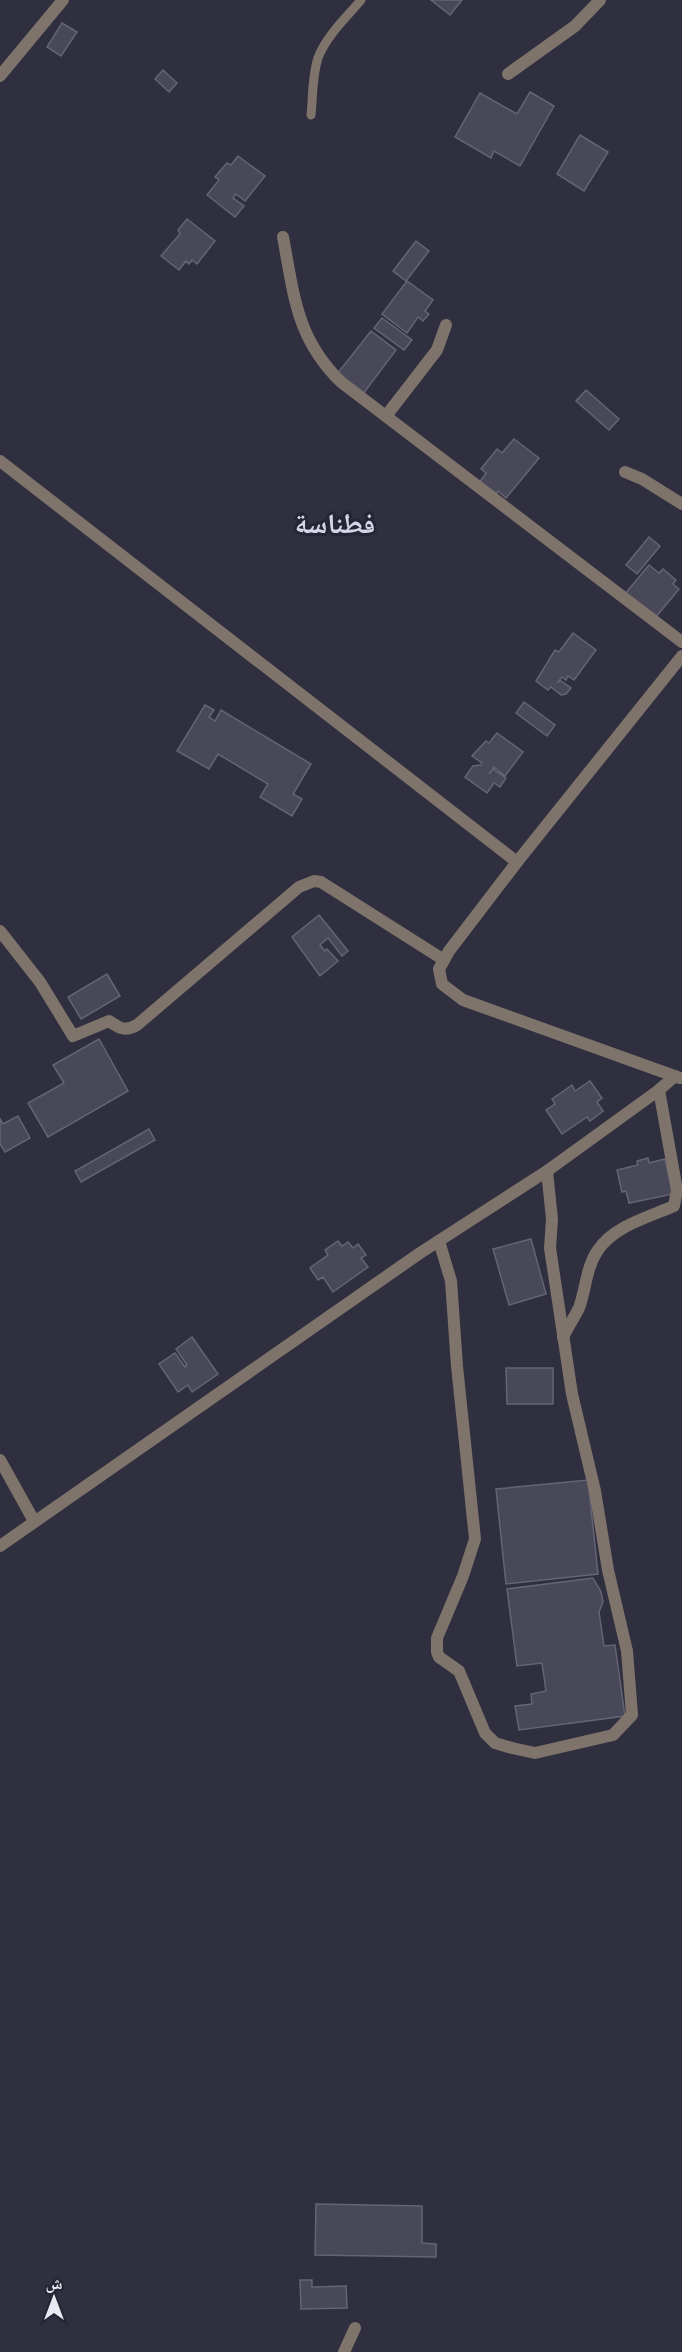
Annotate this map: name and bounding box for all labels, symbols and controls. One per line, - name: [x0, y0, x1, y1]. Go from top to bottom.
- district label: فطناسة: [295, 506, 375, 540]
- north arrow: [24, 2268, 84, 2328]
- text: ش: [46, 2274, 63, 2293]

